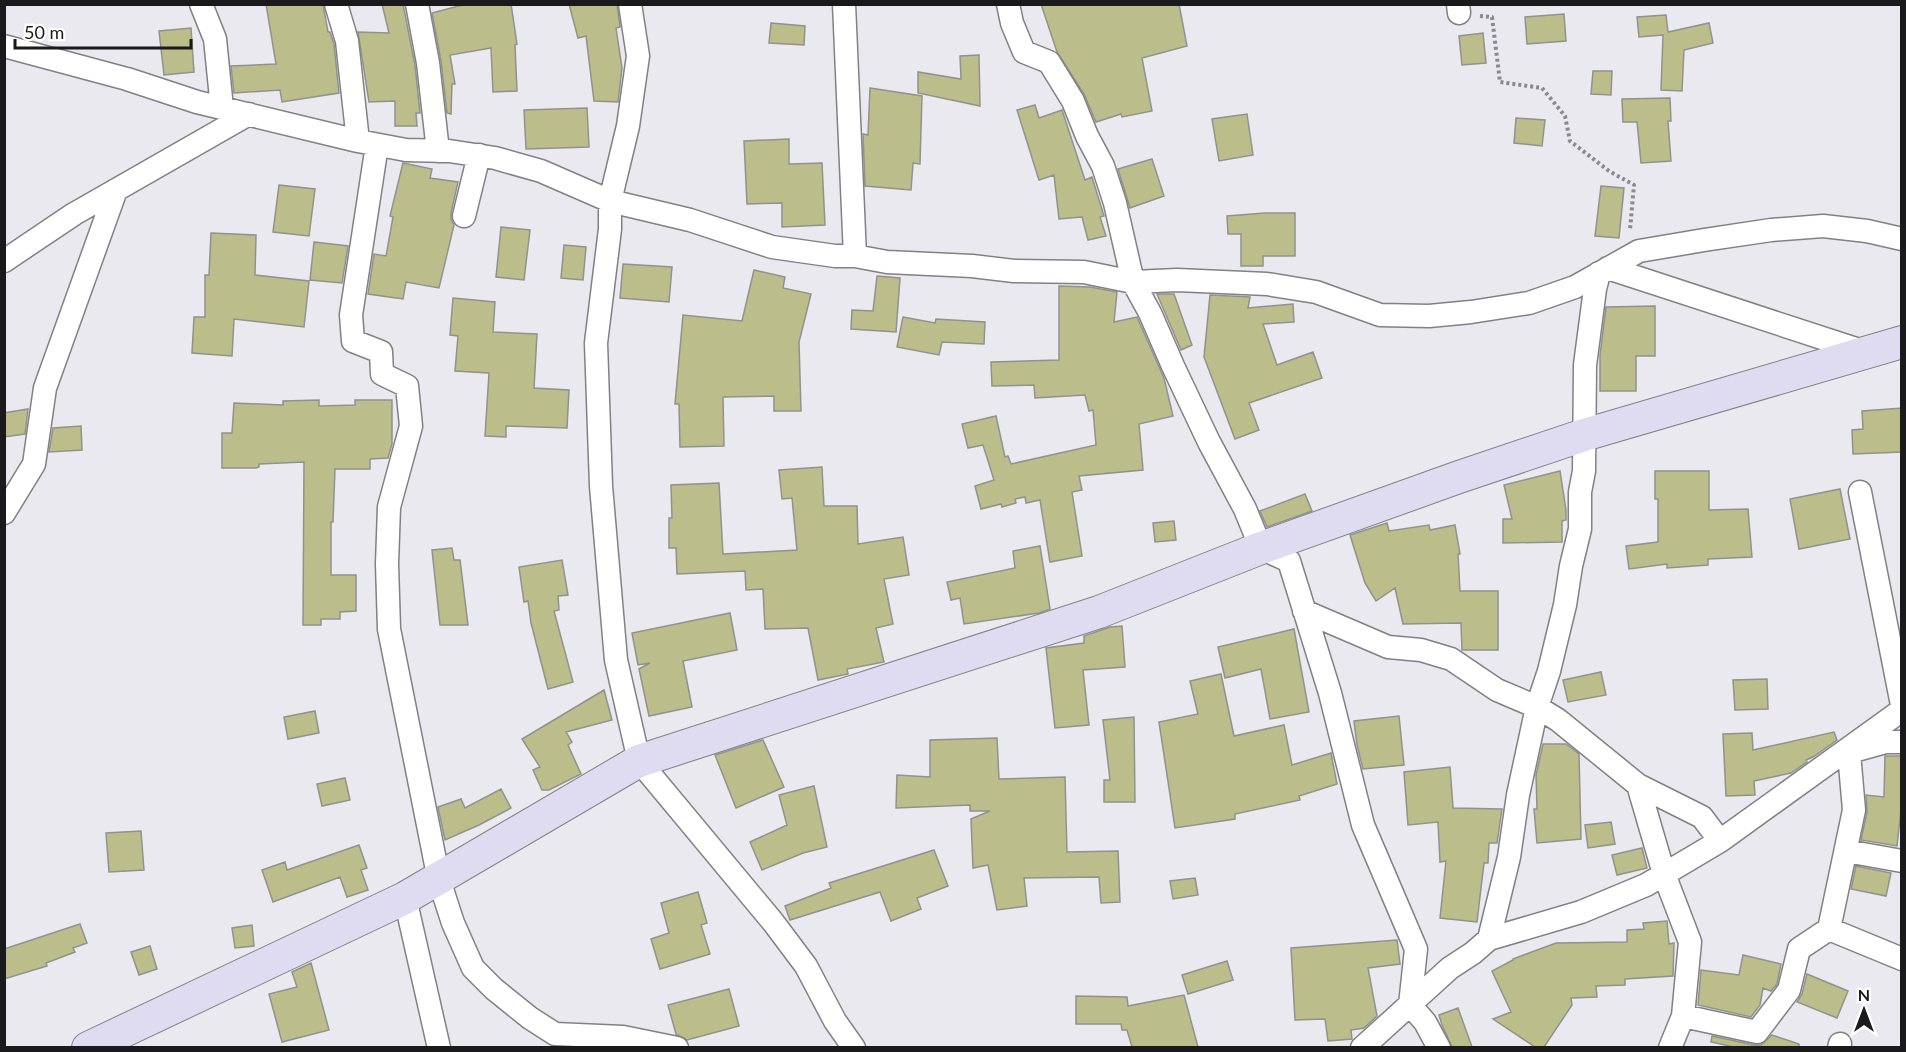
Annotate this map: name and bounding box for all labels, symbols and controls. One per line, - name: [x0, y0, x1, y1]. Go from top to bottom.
- scale bar: [15, 12, 190, 50]
- text: 50 m: [24, 21, 64, 43]
- north arrow: [1834, 980, 1894, 1040]
- text: N: [1858, 985, 1870, 1004]

